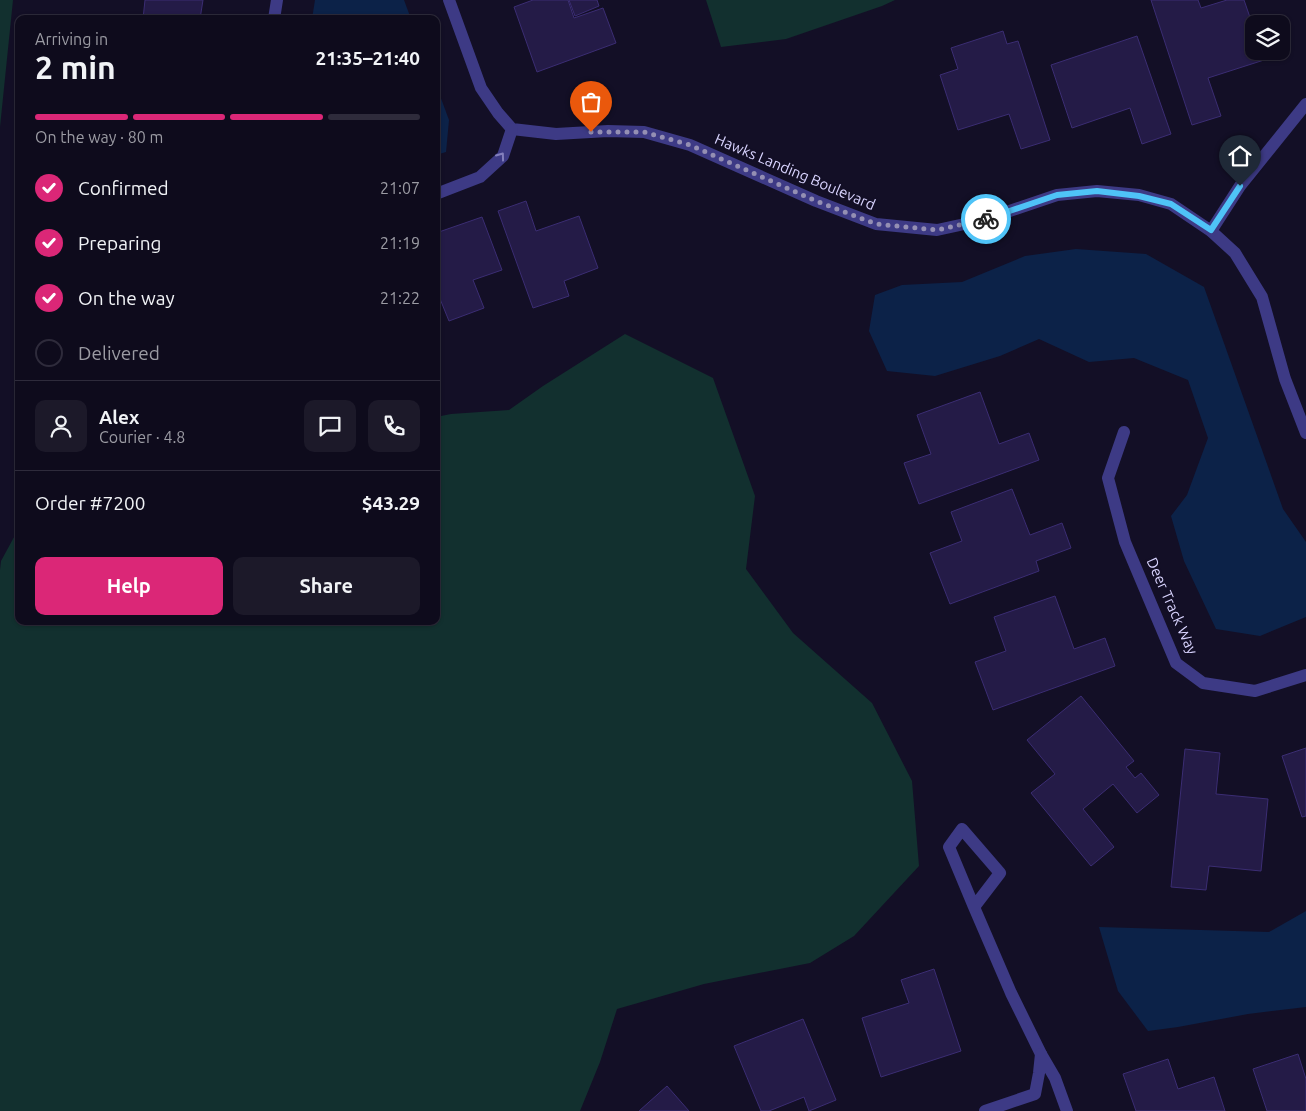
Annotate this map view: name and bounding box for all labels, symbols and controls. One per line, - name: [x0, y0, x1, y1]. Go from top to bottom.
- map controls: [1245, 15, 1290, 60]
- button: layers: [1245, 15, 1290, 60]
- text: Arriving in: [35, 30, 108, 48]
- text: 21:35–21:40: [315, 47, 420, 69]
- text: 2 min: [35, 49, 116, 85]
- pin: [570, 81, 612, 132]
- icon: bag: [577, 88, 605, 116]
- text: On the way · 80 m: [35, 128, 163, 146]
- street label: Hawks Landing Boulevard: [712, 130, 878, 213]
- pin: [1219, 135, 1261, 186]
- icon: home: [1226, 142, 1254, 170]
- one-way arrow: [495, 152, 504, 162]
- icon: check: [35, 174, 63, 202]
- text: Confirmed: [78, 177, 169, 199]
- text: 21:07: [380, 179, 420, 197]
- courier: [961, 194, 1011, 244]
- icon: bike: [972, 205, 1000, 233]
- icon: check: [35, 229, 63, 257]
- text: Preparing: [78, 232, 162, 254]
- text: 21:19: [380, 234, 420, 252]
- icon: check: [35, 284, 63, 312]
- text: On the way: [78, 287, 175, 309]
- text: 21:22: [380, 289, 420, 307]
- text: Delivered: [78, 342, 160, 364]
- button: person: [35, 400, 87, 452]
- button: chat: [304, 400, 356, 452]
- button: phone: [368, 400, 420, 452]
- text: Alex: [99, 406, 139, 428]
- text: Courier · 4.8: [99, 428, 185, 446]
- text: Order #7200: [35, 492, 145, 514]
- text: $43.29: [362, 492, 420, 514]
- street label: Deer Track Way: [1144, 555, 1201, 657]
- button: Help: [35, 557, 223, 615]
- button: Share: [233, 557, 420, 615]

